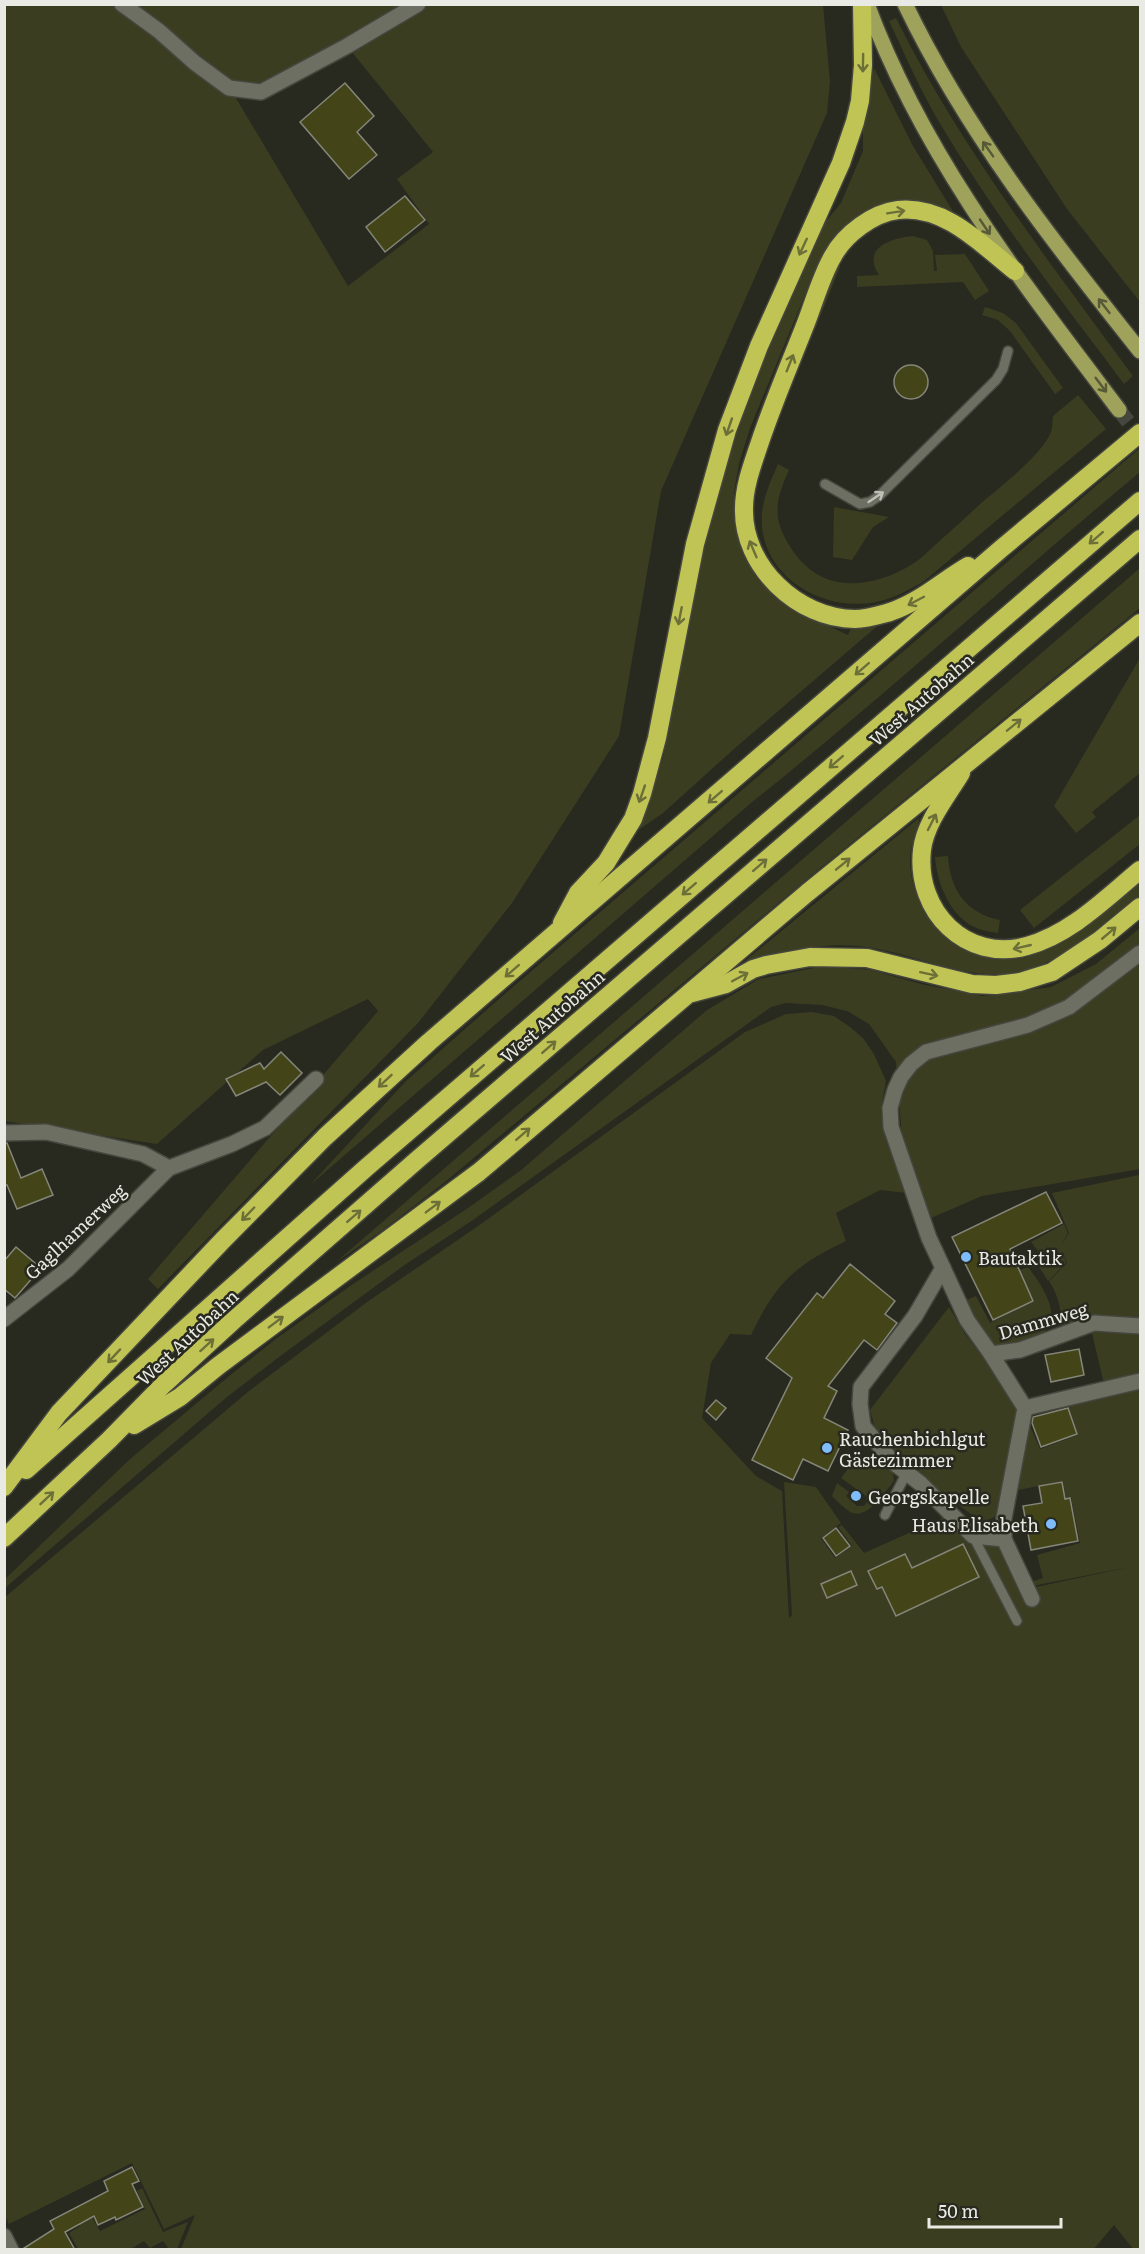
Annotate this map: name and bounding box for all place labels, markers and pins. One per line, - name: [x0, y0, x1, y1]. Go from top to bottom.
- place label: Bautaktik: [978, 1244, 1063, 1271]
- marker: Bautaktik: [959, 1250, 973, 1264]
- place label: Rauchenbichlgut Gästezimmer: [839, 1425, 986, 1473]
- marker: Rauchenbichlgut Gästezimmer: [820, 1441, 834, 1455]
- place label: Georgskapelle: [868, 1483, 989, 1510]
- marker: Georgskapelle: [849, 1489, 863, 1503]
- place label: Haus Elisabeth: [912, 1511, 1039, 1538]
- marker: Haus Elisabeth: [1044, 1517, 1058, 1531]

